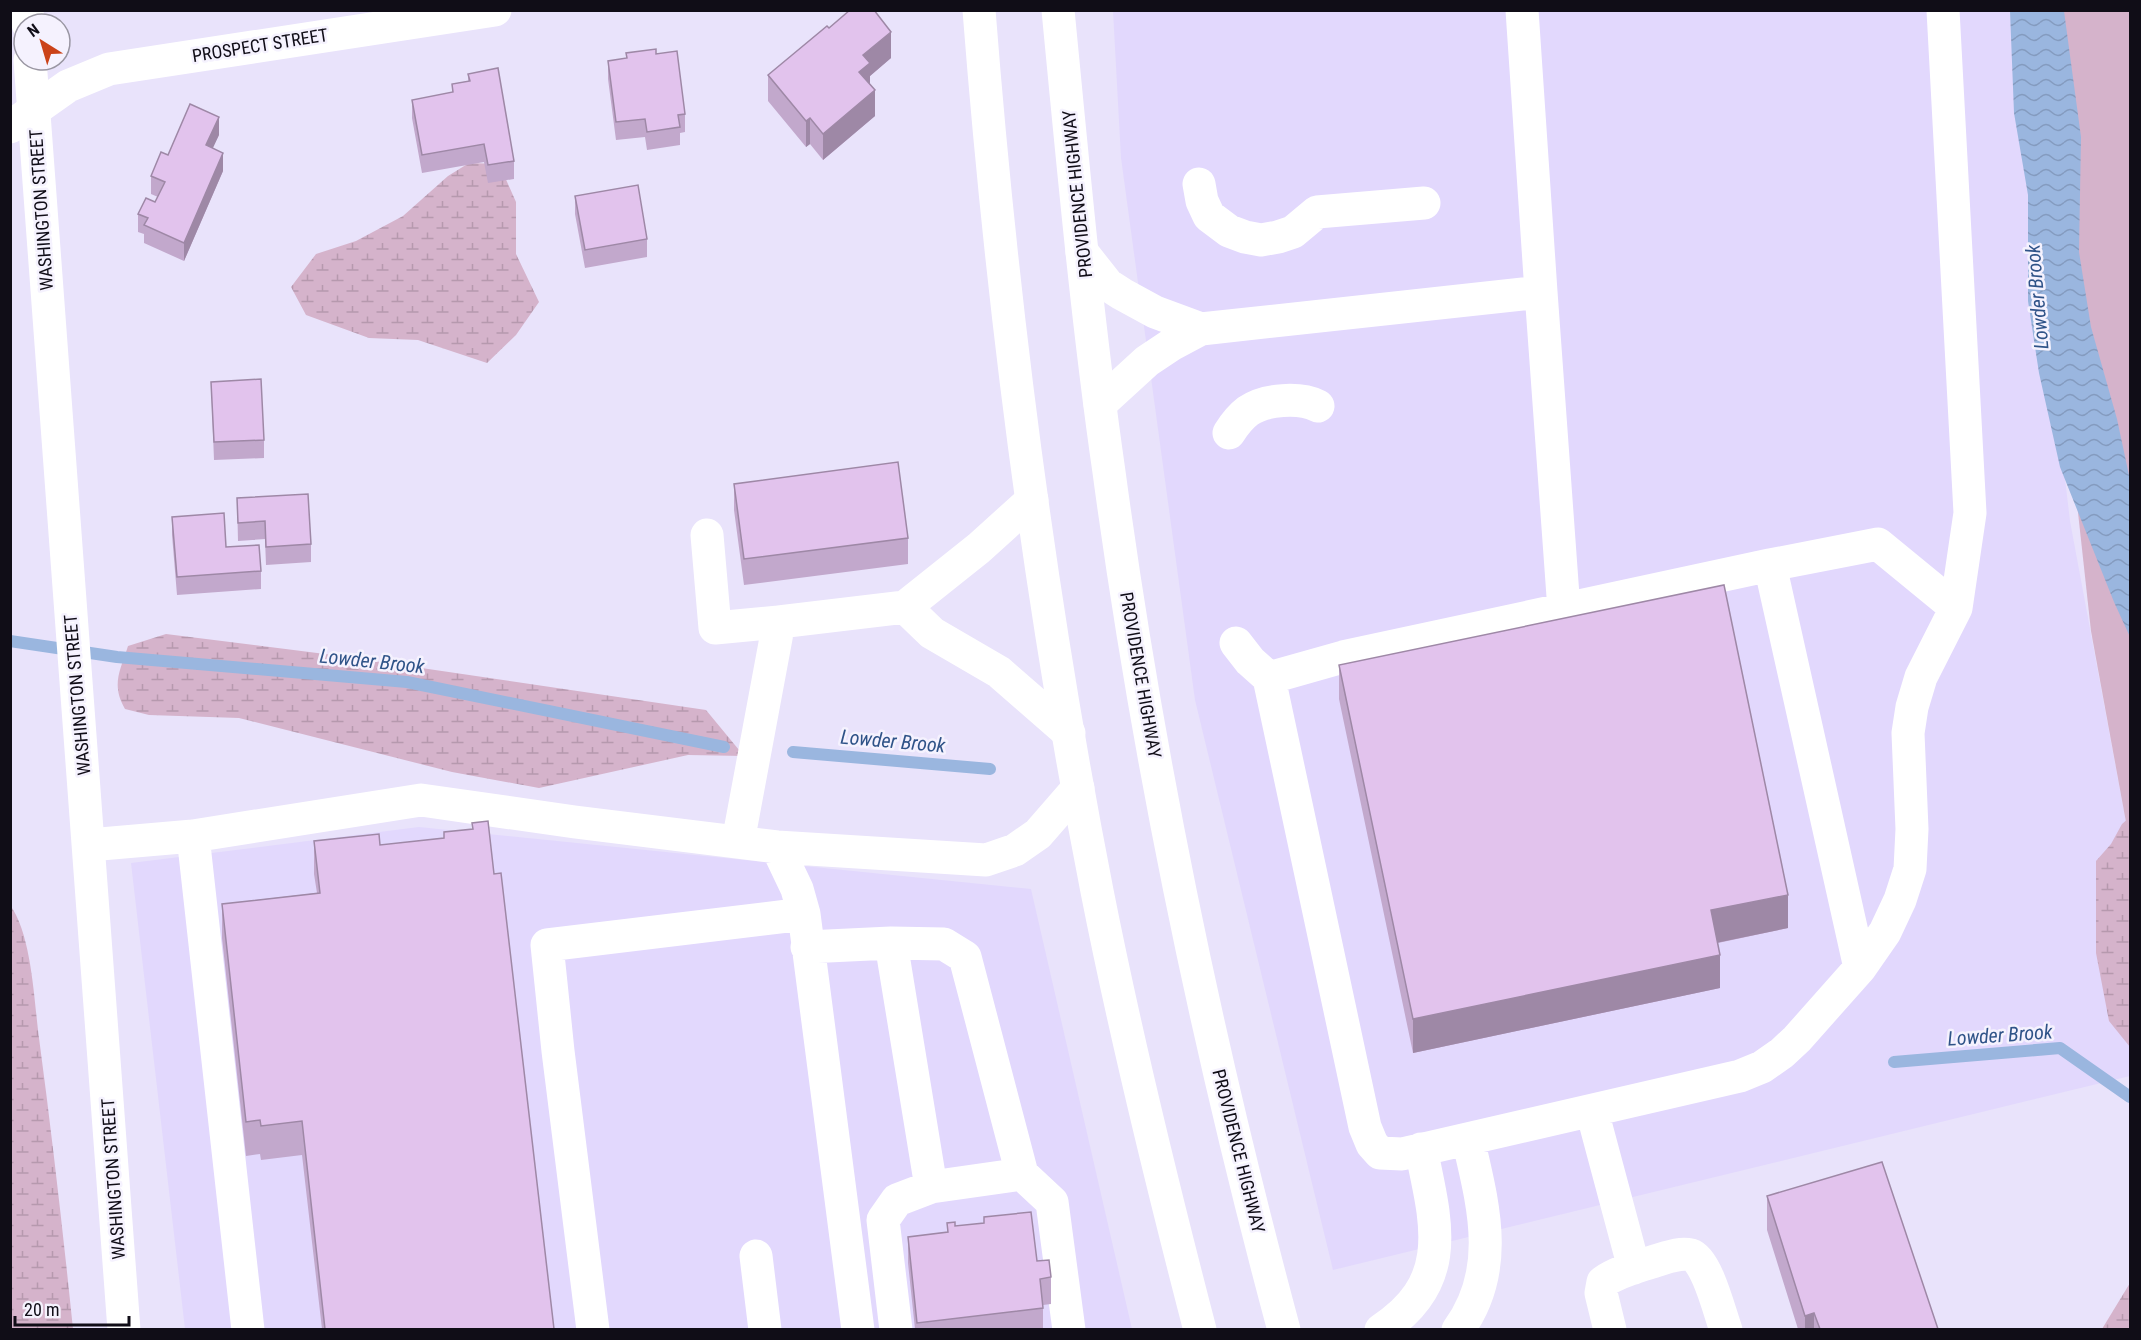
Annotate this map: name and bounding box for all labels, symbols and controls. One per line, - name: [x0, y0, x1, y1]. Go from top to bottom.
- north arrow: [12, 12, 72, 72]
- text: N: [24, 20, 43, 41]
- street label: PROSPECT STREET: [191, 24, 329, 66]
- street label: PROVIDENCE HIGHWAY: [1058, 109, 1096, 279]
- street label: WASHINGTON STREET: [25, 129, 57, 291]
- water label: Lowder Brook: [2020, 242, 2054, 350]
- street label: PROVIDENCE HIGHWAY: [1116, 590, 1166, 760]
- street label: WASHINGTON STREET: [60, 614, 94, 776]
- water label: Lowder Brook: [318, 644, 427, 679]
- water label: Lowder Brook: [840, 724, 948, 758]
- water label: Lowder Brook: [1947, 1019, 2055, 1051]
- street label: PROVIDENCE HIGHWAY: [1208, 1067, 1270, 1236]
- street label: WASHINGTON STREET: [97, 1098, 129, 1260]
- scale bar: [15, 1289, 129, 1327]
- text: 20 m: [24, 1299, 59, 1320]

